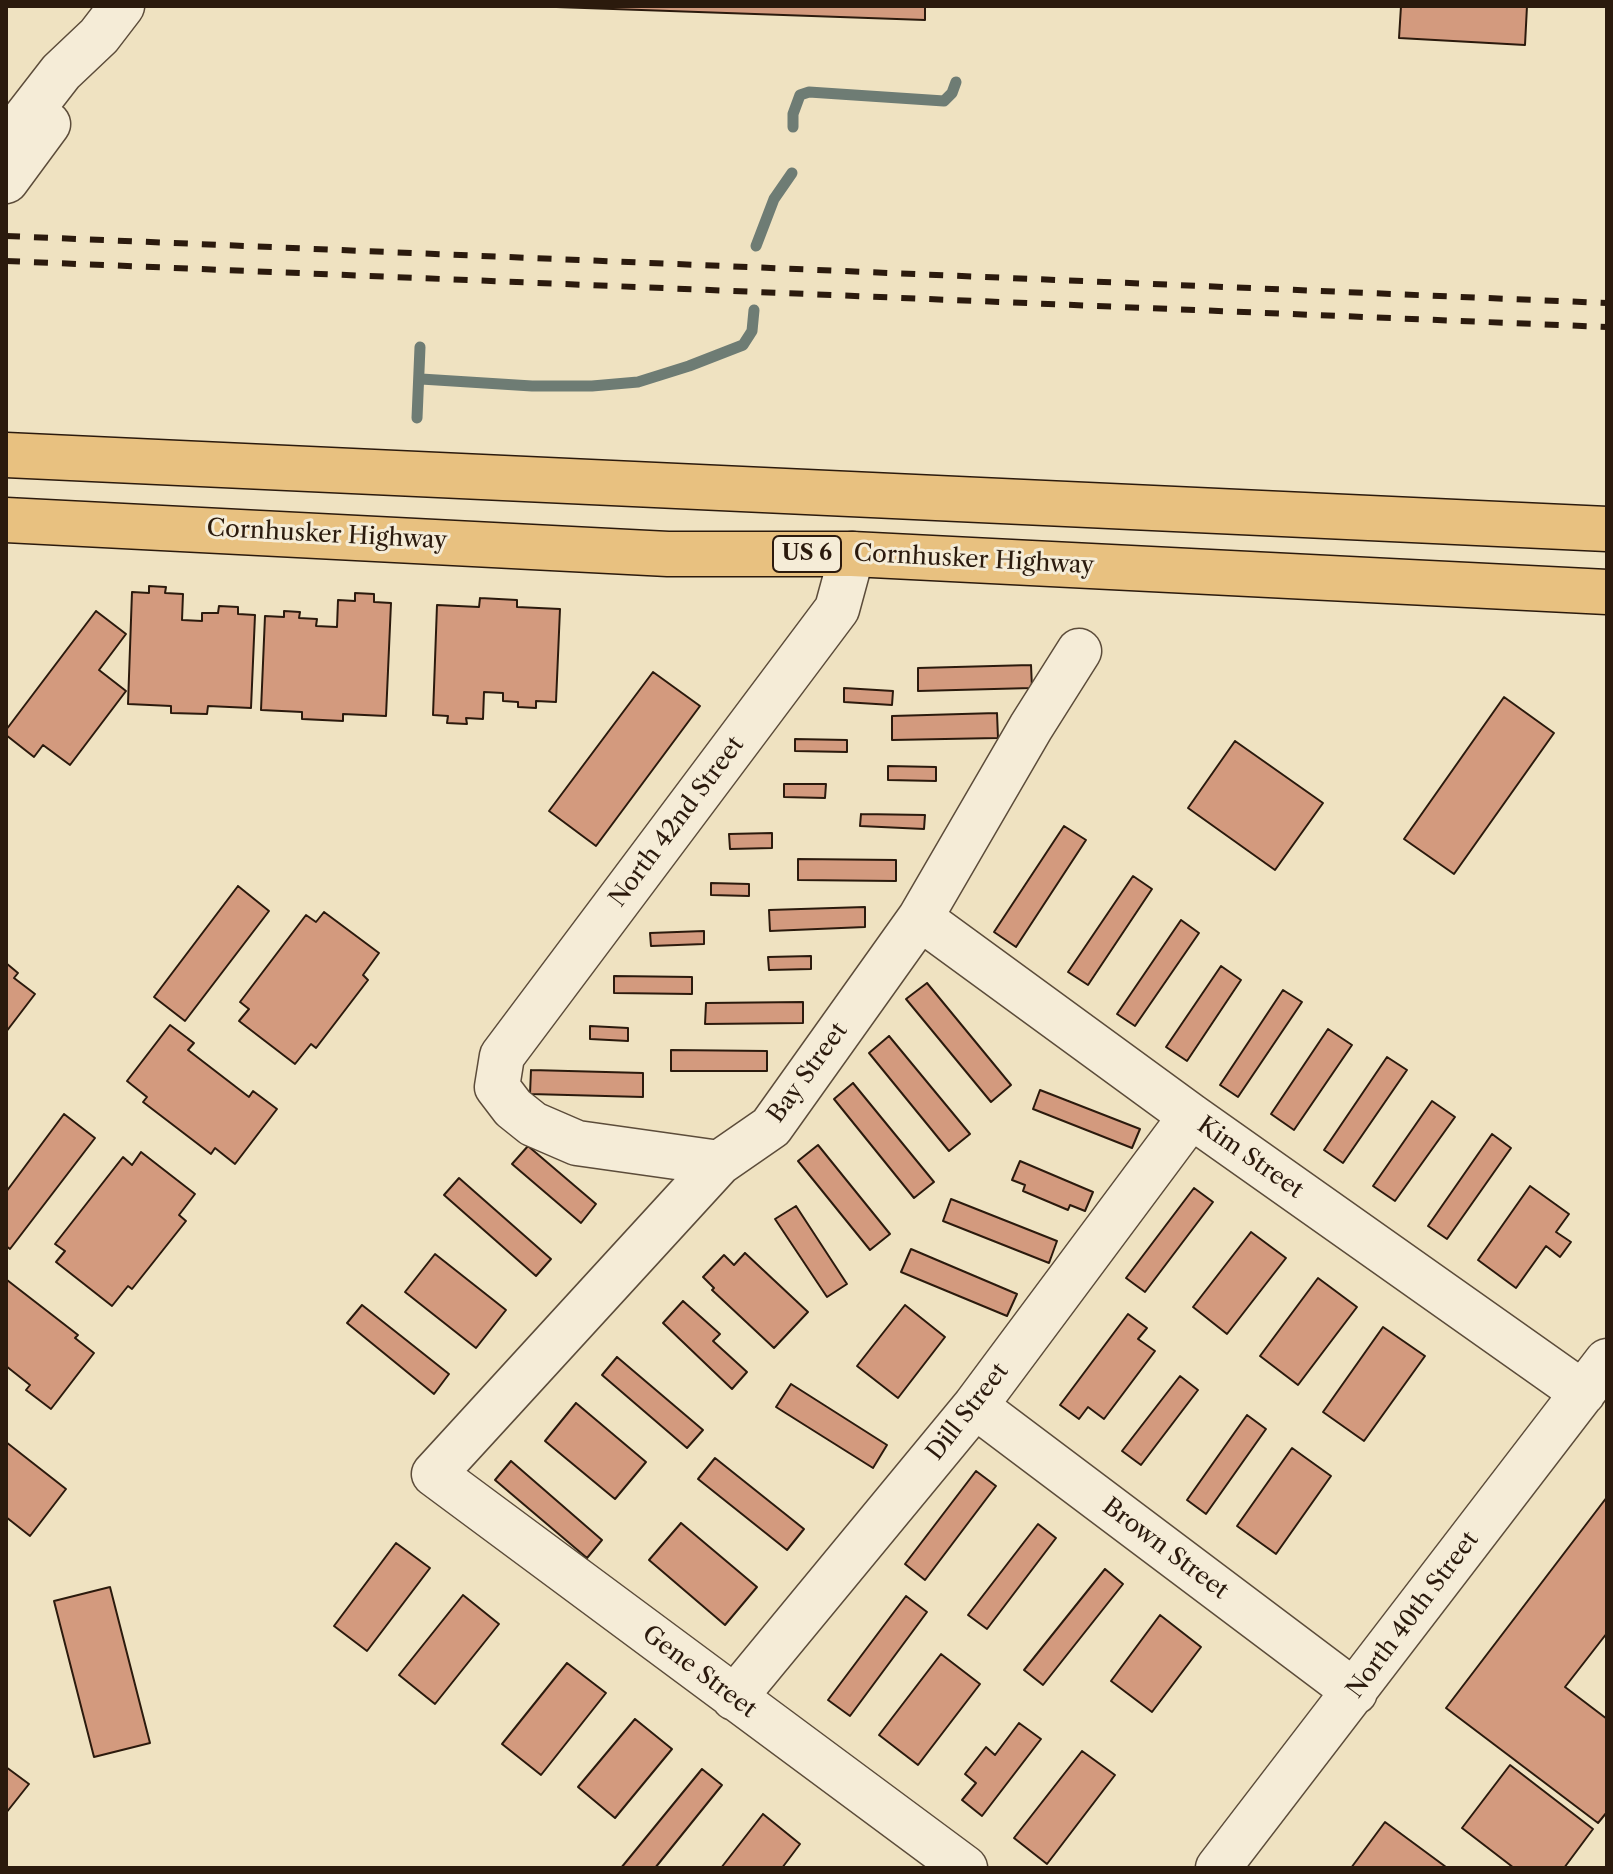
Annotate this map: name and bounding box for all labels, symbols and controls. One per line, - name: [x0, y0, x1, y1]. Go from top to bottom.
- street label: Cornhusker Highway: [206, 514, 448, 556]
- road number: US 6: [773, 536, 841, 572]
- street label: Cornhusker Highway: [853, 539, 1095, 581]
- street label: North 42nd Street: [604, 731, 750, 913]
- street label: Bay Street: [762, 1017, 854, 1129]
- street label: Kim Street: [1191, 1111, 1309, 1205]
- street label: Dill Street: [921, 1358, 1015, 1466]
- street label: Brown Street: [1097, 1492, 1233, 1606]
- street label: North 40th Street: [1341, 1526, 1485, 1704]
- street label: Gene Street: [636, 1620, 762, 1724]

